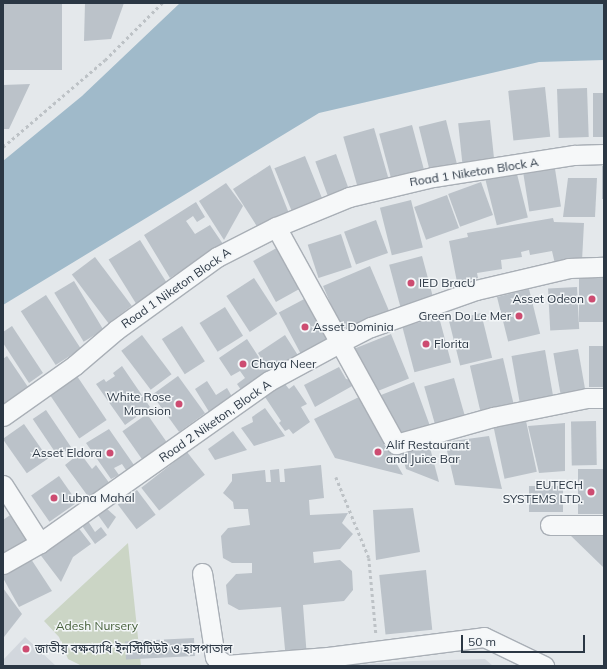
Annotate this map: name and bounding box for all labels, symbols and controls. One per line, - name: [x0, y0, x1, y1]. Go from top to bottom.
- street label: Road 1 Niketon Block A: [409, 155, 539, 189]
- street label: Road 1 Niketon Block A: [118, 245, 234, 331]
- place label: IED BracU: [419, 276, 476, 290]
- marker: IED BracU: [406, 278, 416, 288]
- place label: Asset Odeon: [513, 292, 584, 306]
- marker: Asset Odeon: [587, 294, 597, 304]
- place label: Green Do Le Mer: [418, 309, 511, 323]
- marker: Green Do Le Mer: [514, 311, 524, 321]
- place label: Asset Dominia: [313, 320, 394, 334]
- marker: Asset Dominia: [300, 322, 310, 332]
- place label: Florita: [434, 337, 469, 351]
- marker: Florita: [421, 339, 431, 349]
- place label: Chaya Neer: [251, 357, 316, 371]
- marker: Chaya Neer: [238, 359, 248, 369]
- street label: Road 2 Niketon, Block A: [156, 377, 274, 465]
- place label: White Rose Mansion: [106, 390, 171, 418]
- marker: White Rose Mansion: [174, 399, 184, 409]
- place label: Alif Restaurant and Juice Bar: [386, 438, 469, 466]
- place label: Asset Eldora: [32, 446, 102, 460]
- marker: Alif Restaurant and Juice Bar: [373, 447, 383, 457]
- marker: Asset Eldora: [105, 448, 115, 458]
- place label: EUTECH SYSTEMS LTD.: [503, 478, 583, 506]
- marker: EUTECH SYSTEMS LTD.: [586, 487, 596, 497]
- place label: Lubna Mahal: [62, 491, 134, 505]
- marker: Lubna Mahal: [49, 493, 59, 503]
- park label: Adesh Nursery: [56, 619, 138, 633]
- scale bar: [463, 627, 587, 653]
- text: 50 m: [468, 634, 496, 649]
- place label: জাতীয় বক্ষব্যাধি ইনস্টিটিউট ও হাসপাতাল: [35, 642, 232, 656]
- marker: জাতীয় বক্ষব্যাধি ইনস্টিটিউট ও হাসপাতাল: [20, 643, 32, 655]

